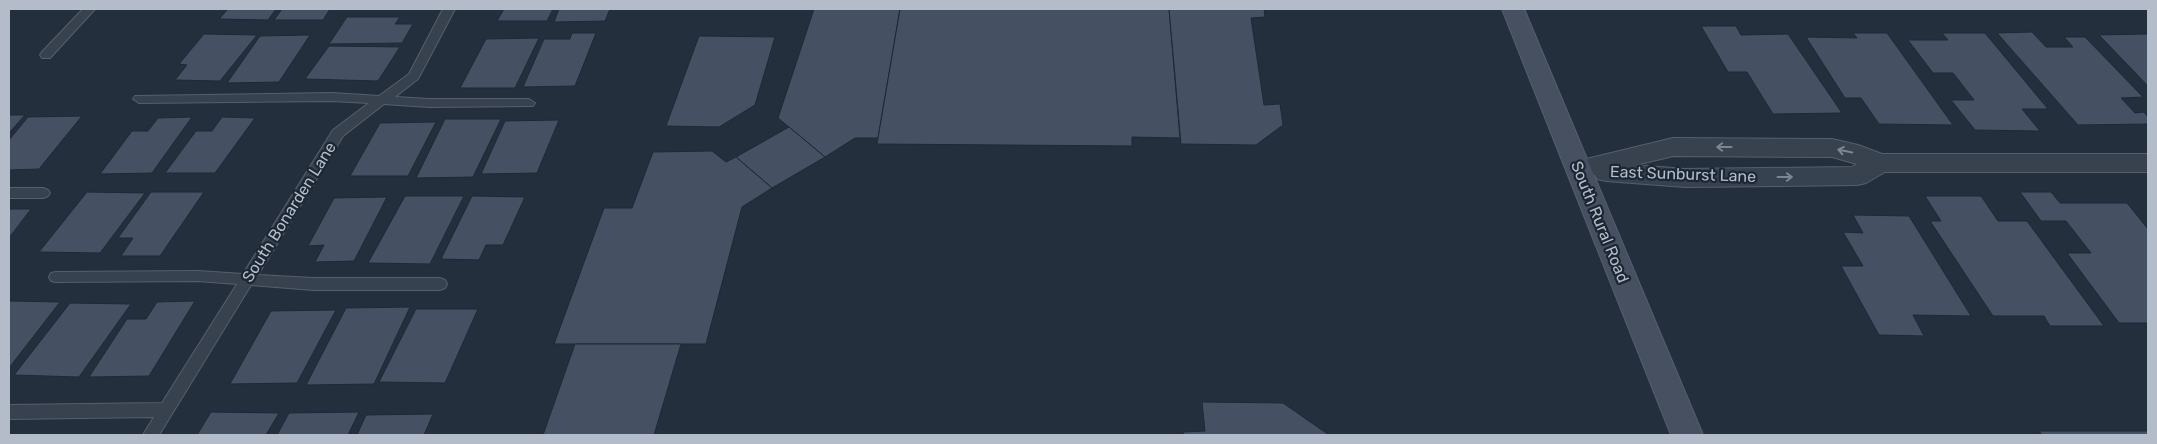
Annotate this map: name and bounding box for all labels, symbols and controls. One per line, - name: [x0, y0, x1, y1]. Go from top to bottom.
- street label: South Bonarden Lane: [238, 138, 340, 286]
- one-way arrow: [1716, 142, 1732, 152]
- one-way arrow: [1837, 146, 1853, 155]
- street label: South Rural Road: [1567, 158, 1633, 286]
- street label: East Sunburst Lane: [1610, 162, 1756, 186]
- one-way arrow: [1776, 172, 1793, 182]

